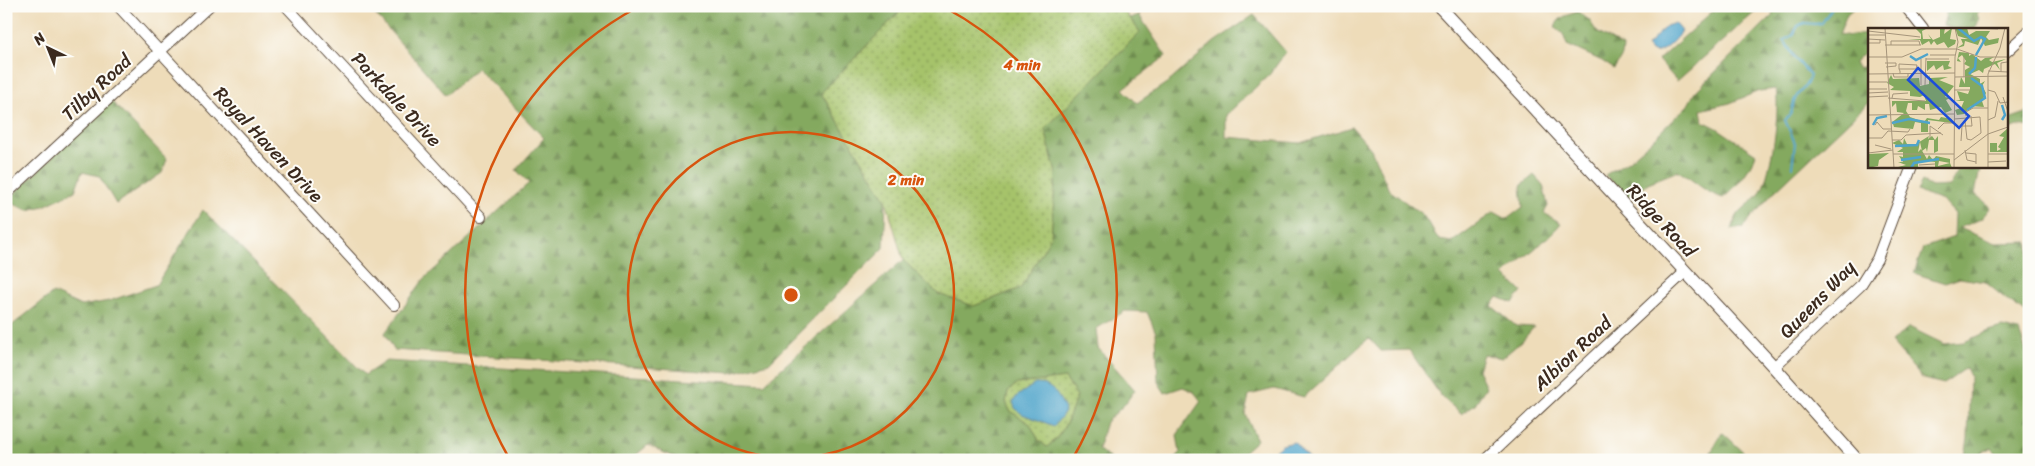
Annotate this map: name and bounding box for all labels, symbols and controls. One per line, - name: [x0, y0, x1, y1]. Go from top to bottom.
- north arrow: [22, 22, 72, 72]
- text: N: [27, 26, 52, 52]
- inset map: [1868, 28, 2008, 168]
- street label: Tilby Road: [53, 44, 141, 129]
- street label: Parkdale Drive: [343, 44, 450, 155]
- text: 4 min: [1002, 52, 1041, 78]
- street label: Royal Haven Drive: [205, 78, 332, 210]
- text: 2 min: [887, 167, 925, 193]
- street label: Ridge Road: [1618, 176, 1706, 267]
- street label: Queens Way: [1771, 252, 1864, 347]
- centre of rings: [782, 286, 800, 304]
- street label: Albion Road: [1524, 306, 1621, 400]

